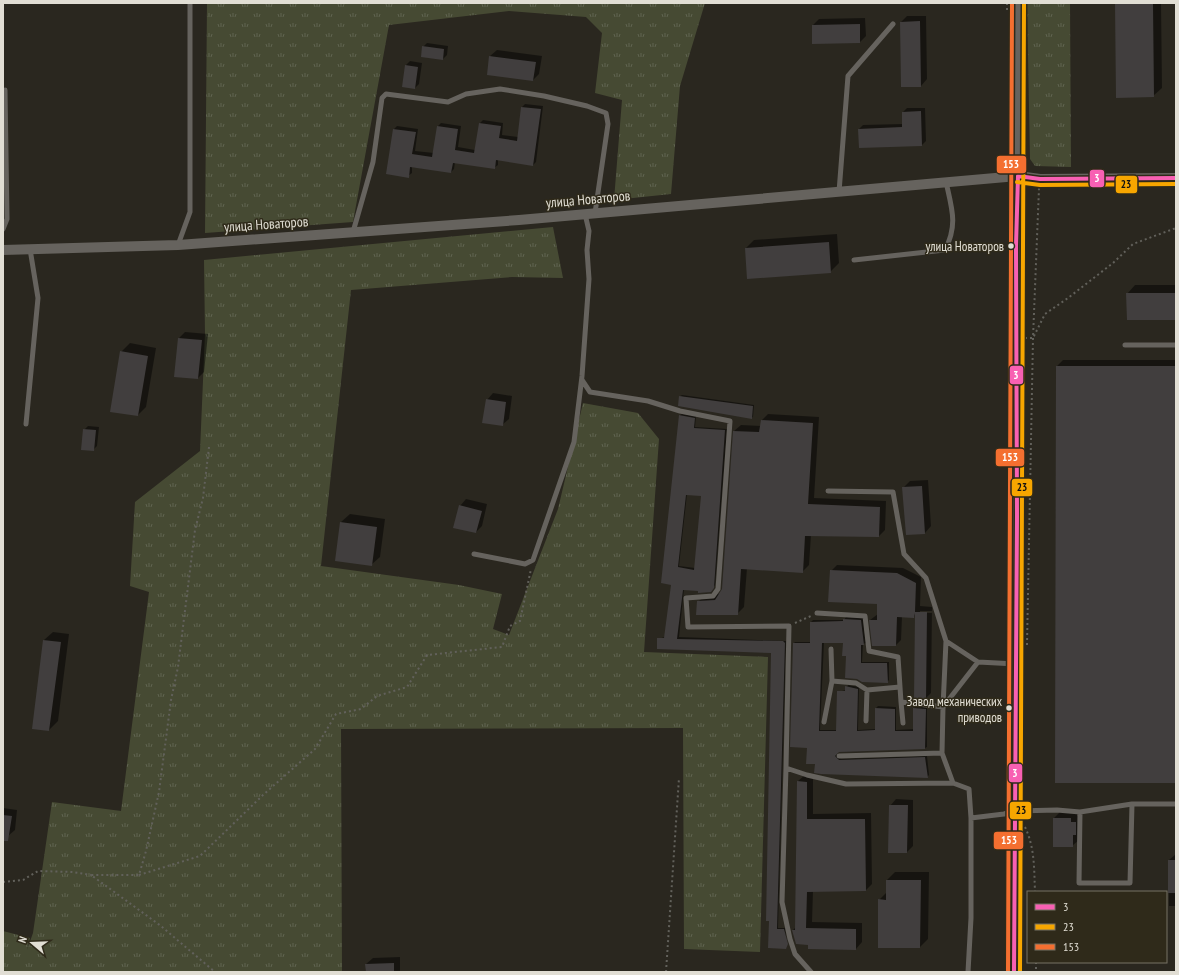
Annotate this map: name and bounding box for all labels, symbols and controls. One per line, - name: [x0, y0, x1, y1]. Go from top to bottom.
- line badge: 153: [996, 155, 1027, 174]
- text: 153: [1003, 157, 1019, 171]
- line badge: 3: [1089, 169, 1105, 188]
- text: 3: [1094, 171, 1100, 185]
- line badge: 23: [1115, 175, 1138, 194]
- text: 23: [1121, 177, 1131, 191]
- street label: улица Новаторов: [545, 186, 631, 212]
- street label: улица Новаторов: [223, 212, 309, 236]
- place label: улица Новаторов: [925, 238, 1004, 255]
- marker: улица Новаторов: [1006, 241, 1016, 251]
- line badge: 3: [1009, 365, 1024, 385]
- text: 3: [1013, 368, 1019, 382]
- line badge: 153: [995, 448, 1025, 467]
- text: 153: [1002, 450, 1018, 464]
- line badge: 23: [1011, 478, 1033, 497]
- text: 23: [1017, 480, 1027, 494]
- place label: Завод механических приводов: [907, 693, 1003, 726]
- marker: Завод механических приводов: [1004, 703, 1014, 713]
- line badge: 3: [1008, 763, 1023, 783]
- text: 3: [1012, 766, 1018, 780]
- line badge: 23: [1009, 801, 1032, 820]
- text: 23: [1016, 803, 1026, 817]
- line badge: 153: [993, 831, 1024, 850]
- text: 153: [1001, 833, 1017, 847]
- legend: [1027, 891, 1167, 963]
- text: 3: [1063, 899, 1068, 914]
- text: 23: [1063, 919, 1074, 934]
- north arrow: [12, 923, 52, 963]
- text: N: [15, 935, 30, 945]
- text: 153: [1063, 939, 1079, 954]

